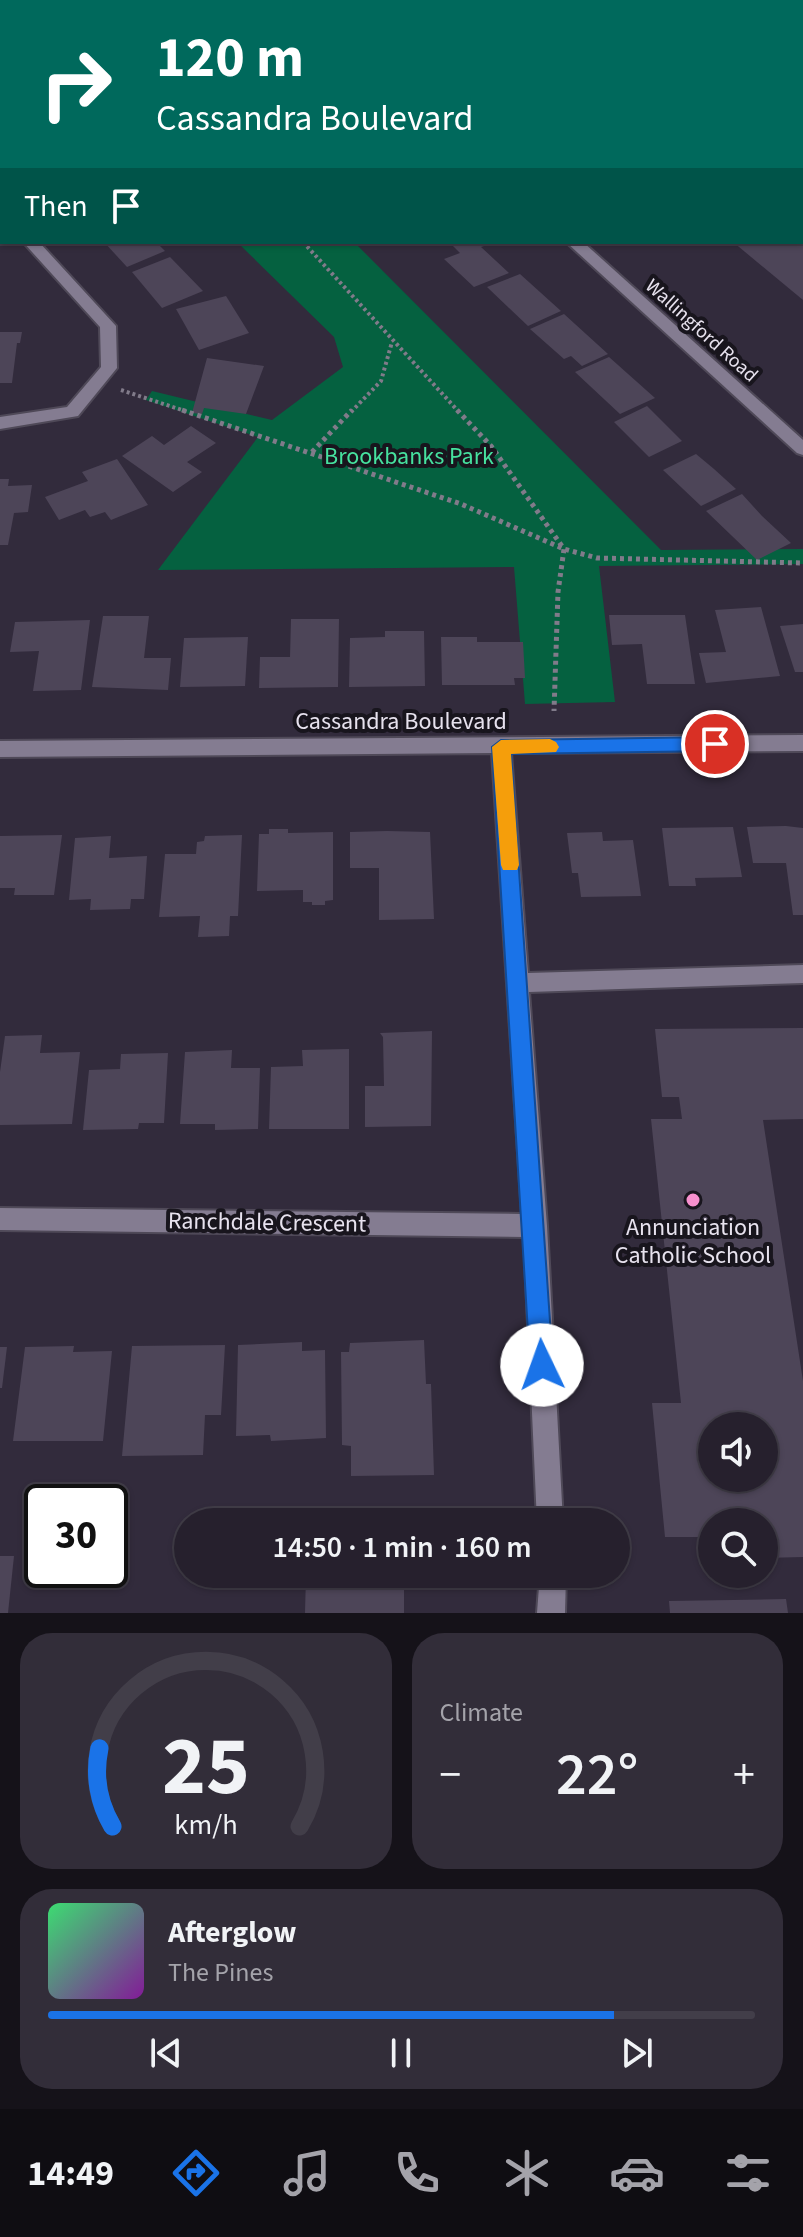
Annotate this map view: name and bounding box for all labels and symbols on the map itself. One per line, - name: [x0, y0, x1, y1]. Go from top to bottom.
- street label: Wallingford Road: [639, 273, 764, 389]
- park label: Brookbanks Park: [324, 439, 494, 474]
- street label: Cassandra Boulevard: [295, 704, 507, 739]
- pin: [681, 710, 749, 778]
- marker: Annunciation Catholic School: [684, 1191, 702, 1209]
- street label: Ranchdale Crescent: [168, 1203, 366, 1242]
- place label: Annunciation Catholic School: [615, 1210, 771, 1273]
- position arrow: [500, 1323, 584, 1407]
- speed limit sign: 30: [24, 1484, 128, 1588]

